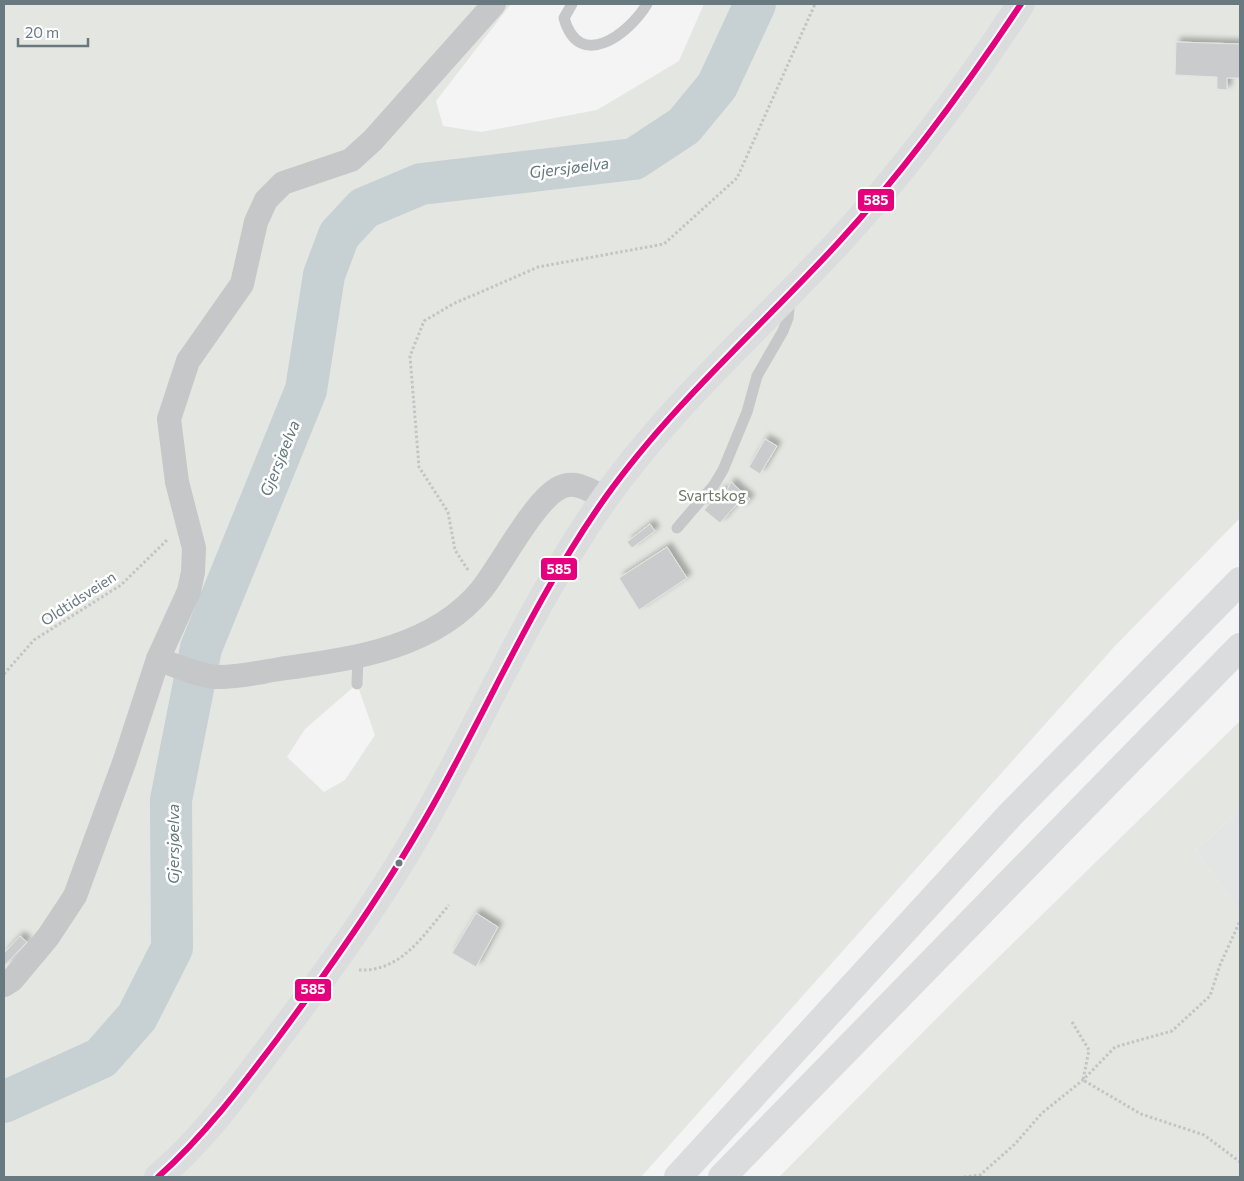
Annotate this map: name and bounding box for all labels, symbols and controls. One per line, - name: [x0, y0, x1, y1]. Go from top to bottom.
- scale bar: [18, 15, 88, 47]
- text: 20 m: [25, 23, 59, 41]
- water label: Gjersjøelva: [528, 153, 610, 181]
- line badge: 585: [857, 188, 895, 212]
- text: 585: [864, 191, 888, 208]
- water label: Gjersjøelva: [255, 417, 303, 499]
- park label: Svartskog: [678, 486, 746, 504]
- line badge: 585: [540, 557, 578, 581]
- text: 585: [547, 560, 571, 577]
- street label: Oldtidsveien: [37, 567, 119, 629]
- water label: Gjersjøelva: [163, 804, 182, 884]
- unlabelled marker: [394, 858, 404, 868]
- line badge: 585: [294, 978, 332, 1002]
- text: 585: [301, 980, 325, 997]

